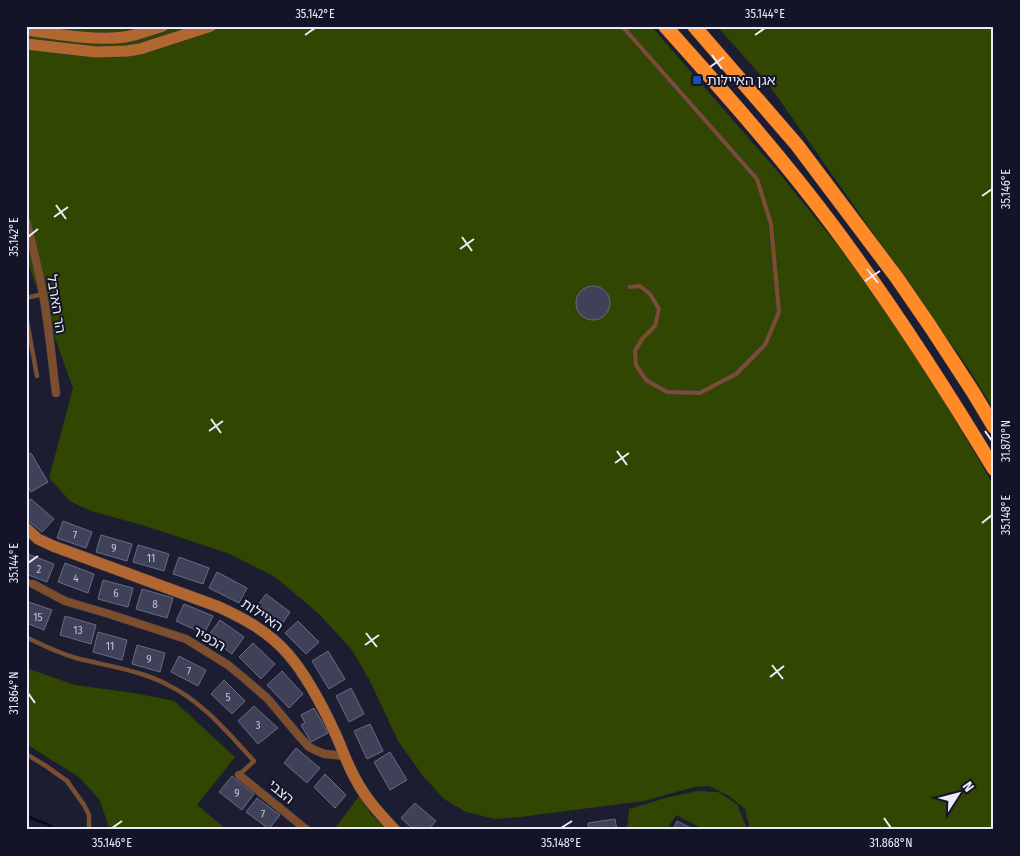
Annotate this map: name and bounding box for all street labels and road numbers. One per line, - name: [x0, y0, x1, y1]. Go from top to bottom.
- street label: הר הארבל: [43, 273, 69, 335]
- street label: האיילות: [238, 595, 286, 635]
- street label: הכפיר: [189, 623, 229, 655]
- street label: הצבי: [265, 776, 297, 808]

